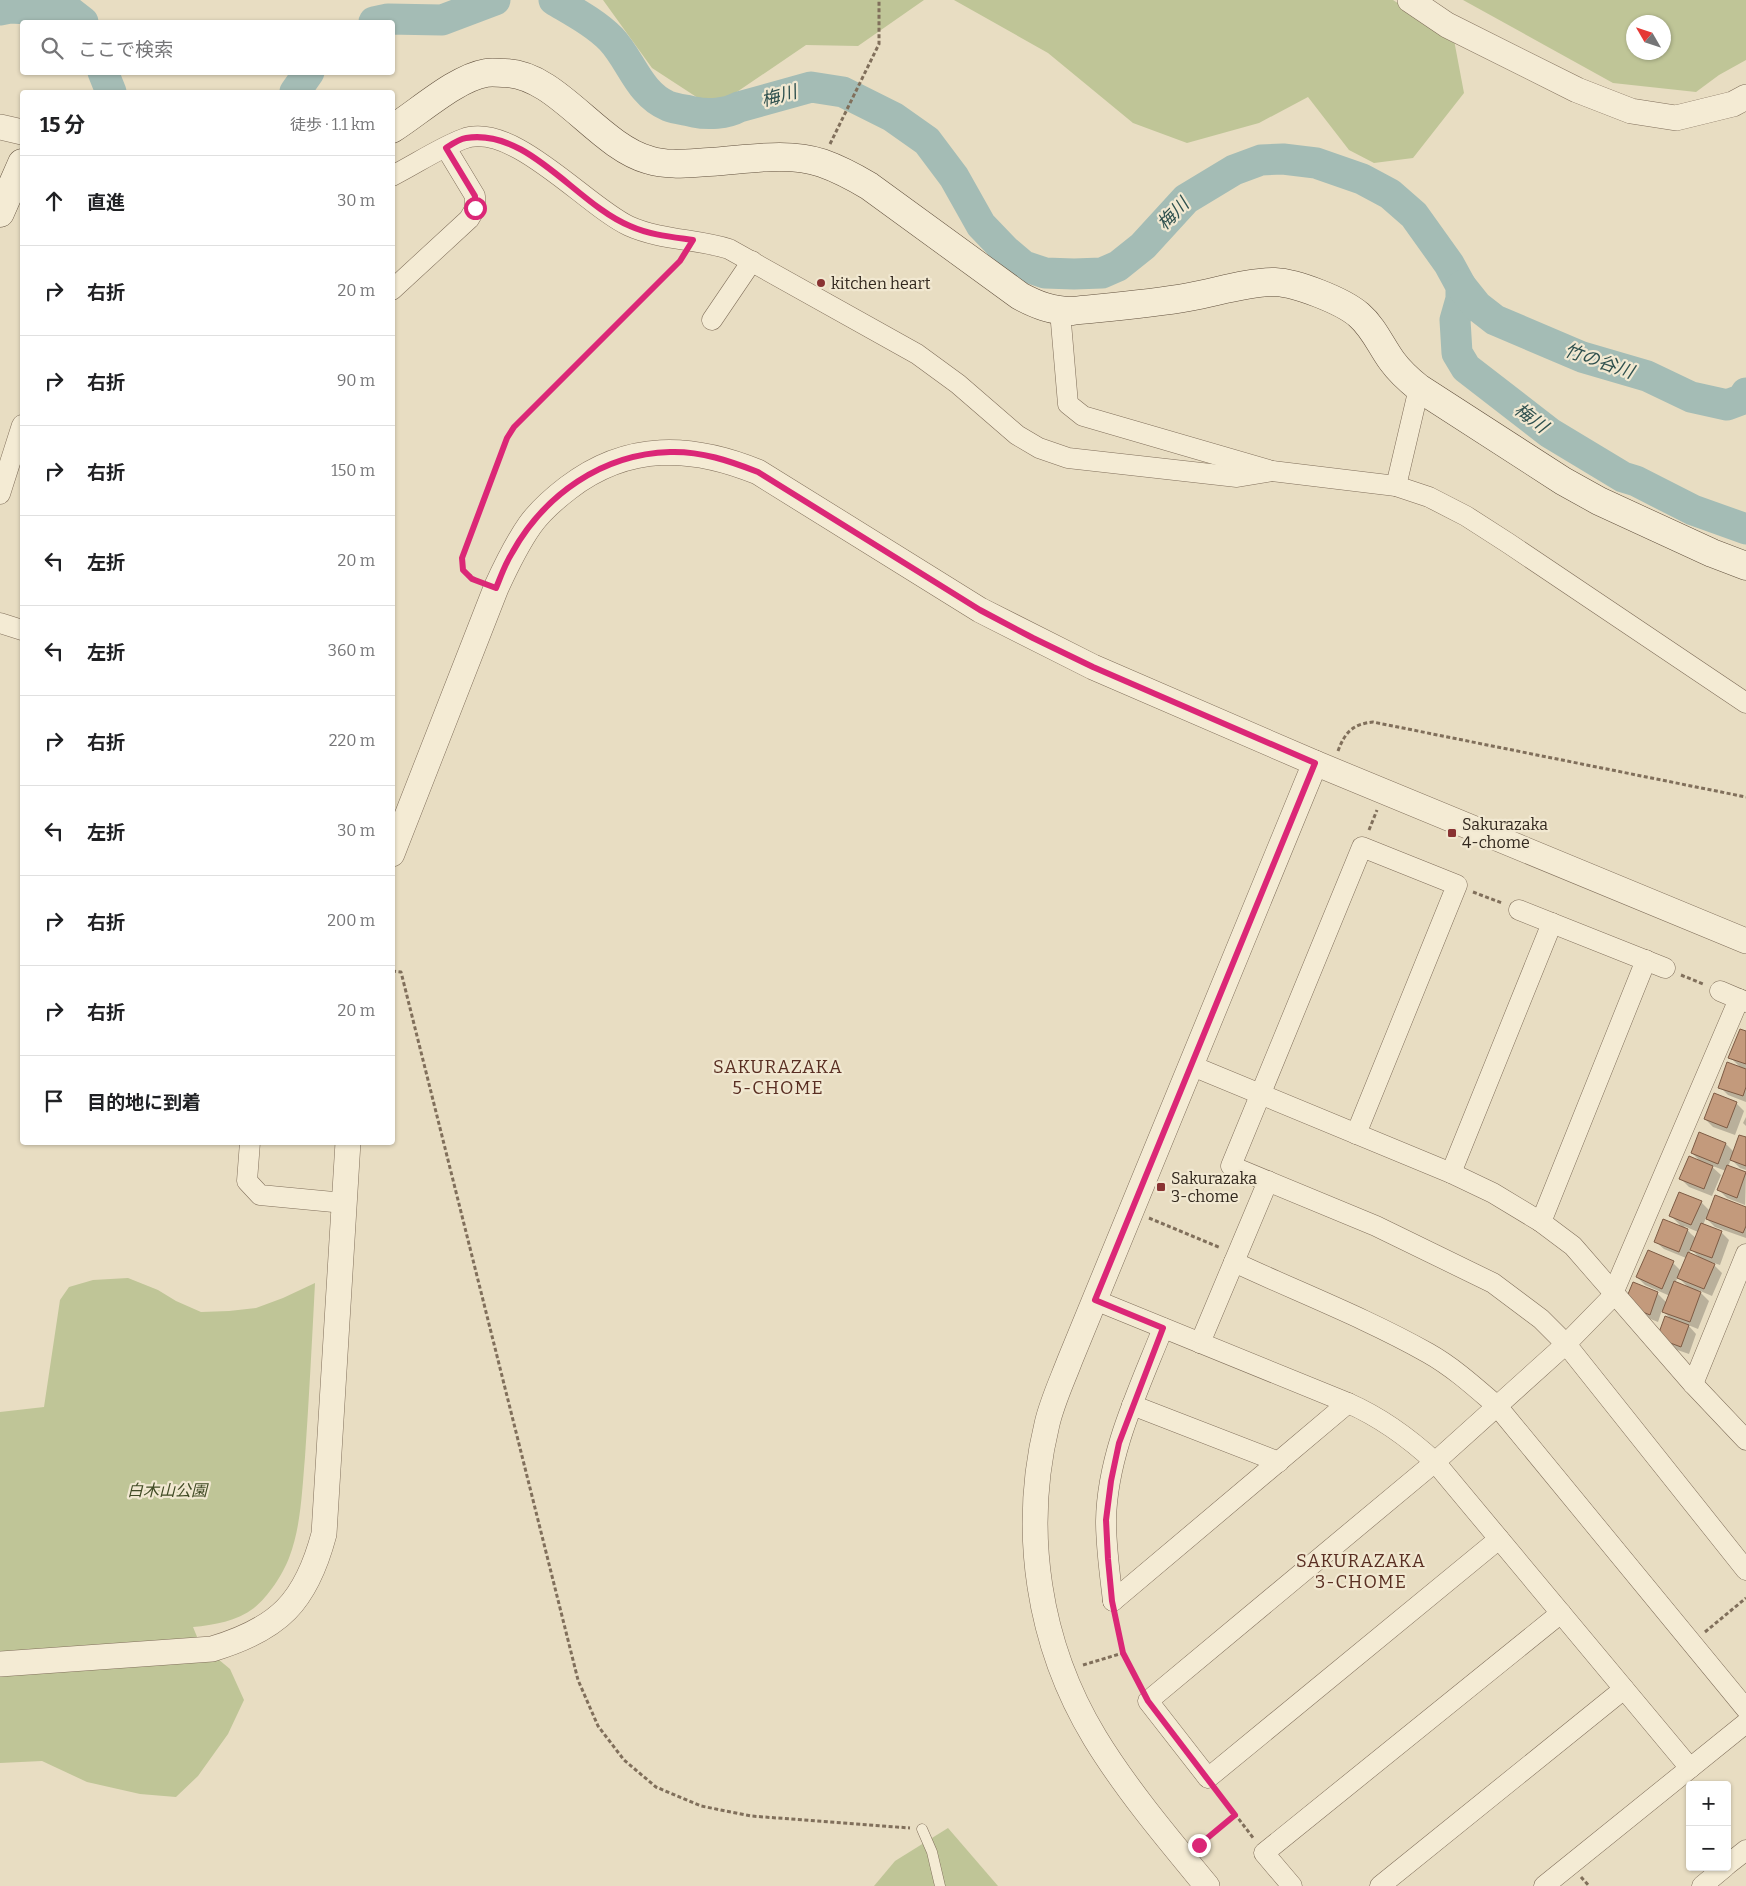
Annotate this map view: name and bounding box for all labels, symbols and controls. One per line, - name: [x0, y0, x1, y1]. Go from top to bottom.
- north arrow: [1626, 15, 1671, 60]
- search box: [20, 20, 395, 75]
- icon: search: [38, 34, 66, 62]
- text: ここで検索: [78, 38, 173, 61]
- water label: 梅川: [759, 80, 801, 111]
- text: 15 分: [40, 112, 85, 138]
- text: 徒歩 · 1.1 km: [290, 115, 375, 134]
- icon: ahead: [40, 187, 68, 215]
- text: 直進: [87, 191, 125, 214]
- text: 30 m: [337, 191, 375, 210]
- water label: 梅川: [1153, 192, 1195, 235]
- route start: [464, 197, 487, 220]
- place label: kitchen heart: [831, 274, 931, 293]
- icon: right: [40, 277, 68, 305]
- marker: kitchen heart: [815, 277, 827, 289]
- text: 右折: [87, 281, 125, 304]
- text: 20 m: [338, 281, 375, 300]
- water label: 竹の谷川: [1561, 339, 1639, 384]
- icon: right: [40, 367, 68, 395]
- text: 右折: [87, 371, 125, 394]
- text: 90 m: [337, 371, 375, 390]
- water label: 梅川: [1510, 398, 1554, 439]
- icon: right: [40, 457, 68, 485]
- text: 右折: [87, 461, 125, 484]
- text: 150 m: [331, 461, 375, 480]
- icon: left: [40, 547, 68, 575]
- text: 左折: [87, 551, 125, 574]
- text: 20 m: [338, 551, 375, 570]
- icon: left: [40, 637, 68, 665]
- text: 左折: [87, 641, 125, 664]
- text: 360 m: [328, 641, 375, 660]
- icon: right: [40, 727, 68, 755]
- text: 右折: [87, 731, 125, 754]
- text: 220 m: [329, 731, 375, 750]
- place label: Sakurazaka 4-chome: [1462, 815, 1548, 852]
- icon: left: [40, 817, 68, 845]
- text: 左折: [87, 821, 125, 844]
- text: 30 m: [337, 821, 375, 840]
- marker: Sakurazaka 4-chome: [1446, 827, 1458, 839]
- icon: right: [40, 907, 68, 935]
- text: 右折: [87, 911, 125, 934]
- text: 200 m: [327, 911, 375, 930]
- icon: right: [40, 997, 68, 1025]
- text: 右折: [87, 1001, 125, 1024]
- text: 20 m: [338, 1001, 375, 1020]
- district label: SAKURAZAKA 5-CHOME: [713, 1056, 843, 1099]
- icon: arrive: [40, 1087, 68, 1115]
- text: 目的地に到着: [87, 1091, 201, 1114]
- place label: Sakurazaka 3-chome: [1171, 1169, 1257, 1206]
- marker: Sakurazaka 3-chome: [1155, 1181, 1167, 1193]
- park label: 白木山公園: [127, 1481, 209, 1500]
- district label: SAKURAZAKA 3-CHOME: [1296, 1550, 1426, 1593]
- map controls: [1686, 1781, 1731, 1871]
- button: +: [1686, 1781, 1731, 1826]
- button: −: [1686, 1826, 1731, 1871]
- route end: [1188, 1834, 1211, 1857]

